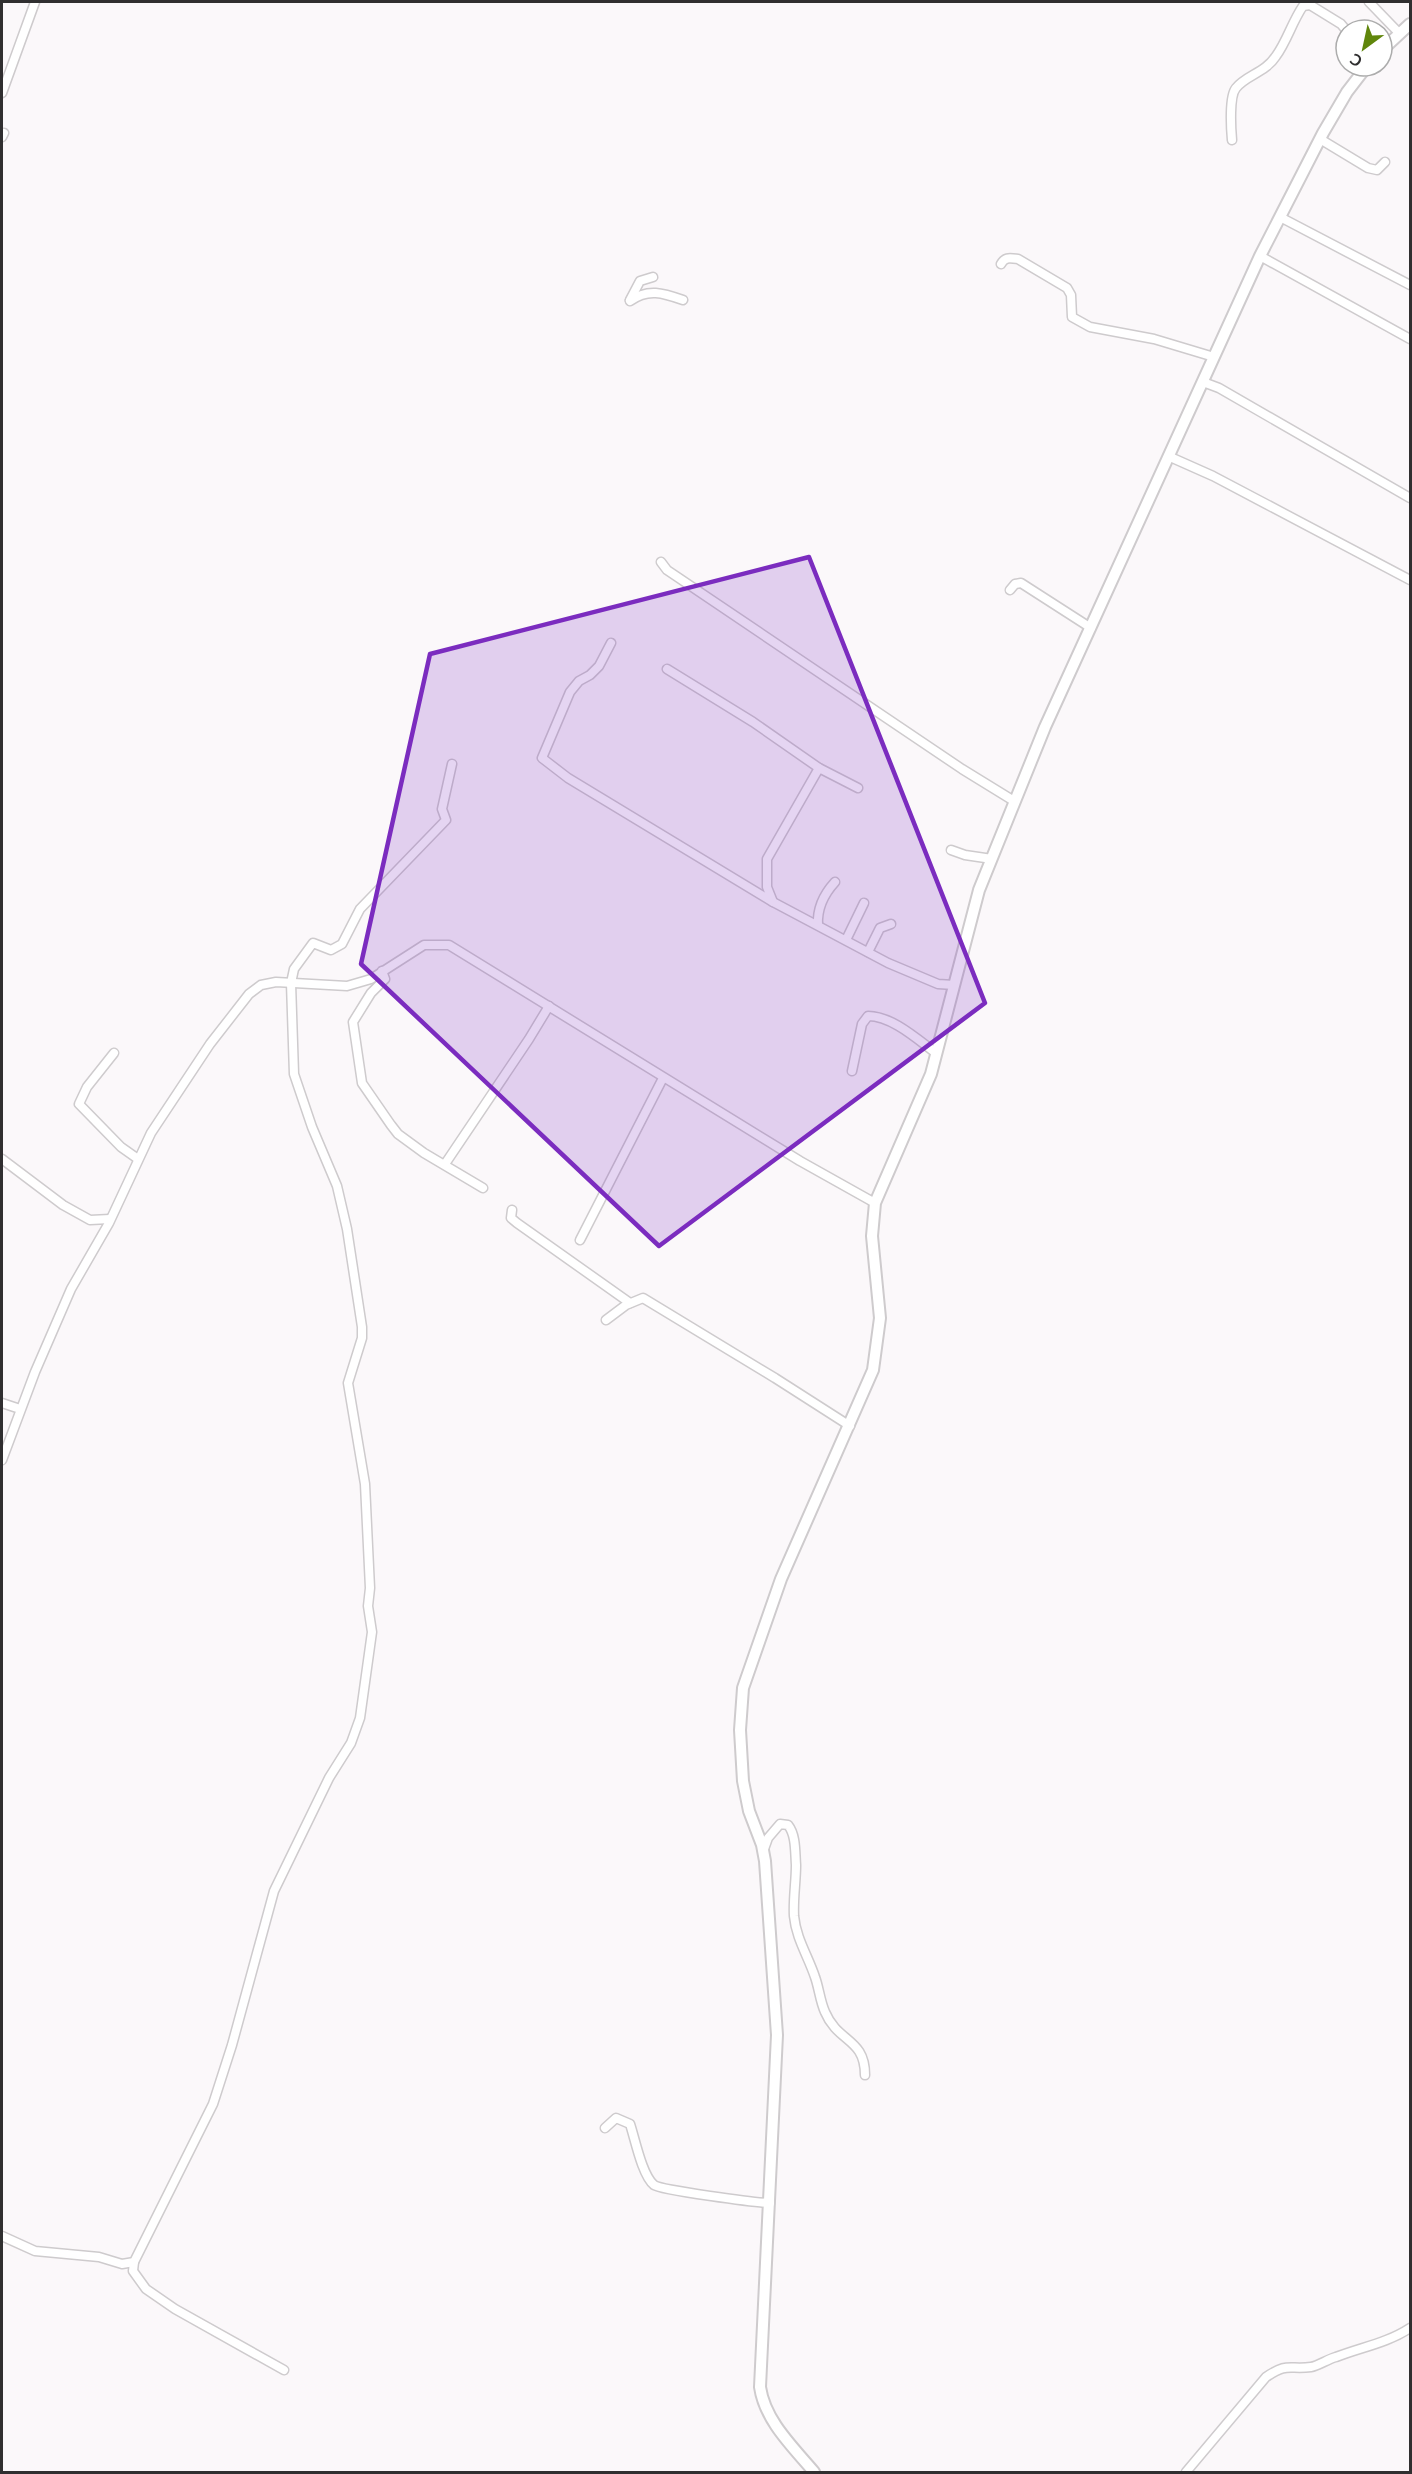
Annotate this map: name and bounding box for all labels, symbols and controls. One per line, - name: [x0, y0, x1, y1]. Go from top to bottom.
- north arrow: [1334, 18, 1394, 78]
- text: С: [1346, 49, 1366, 72]

